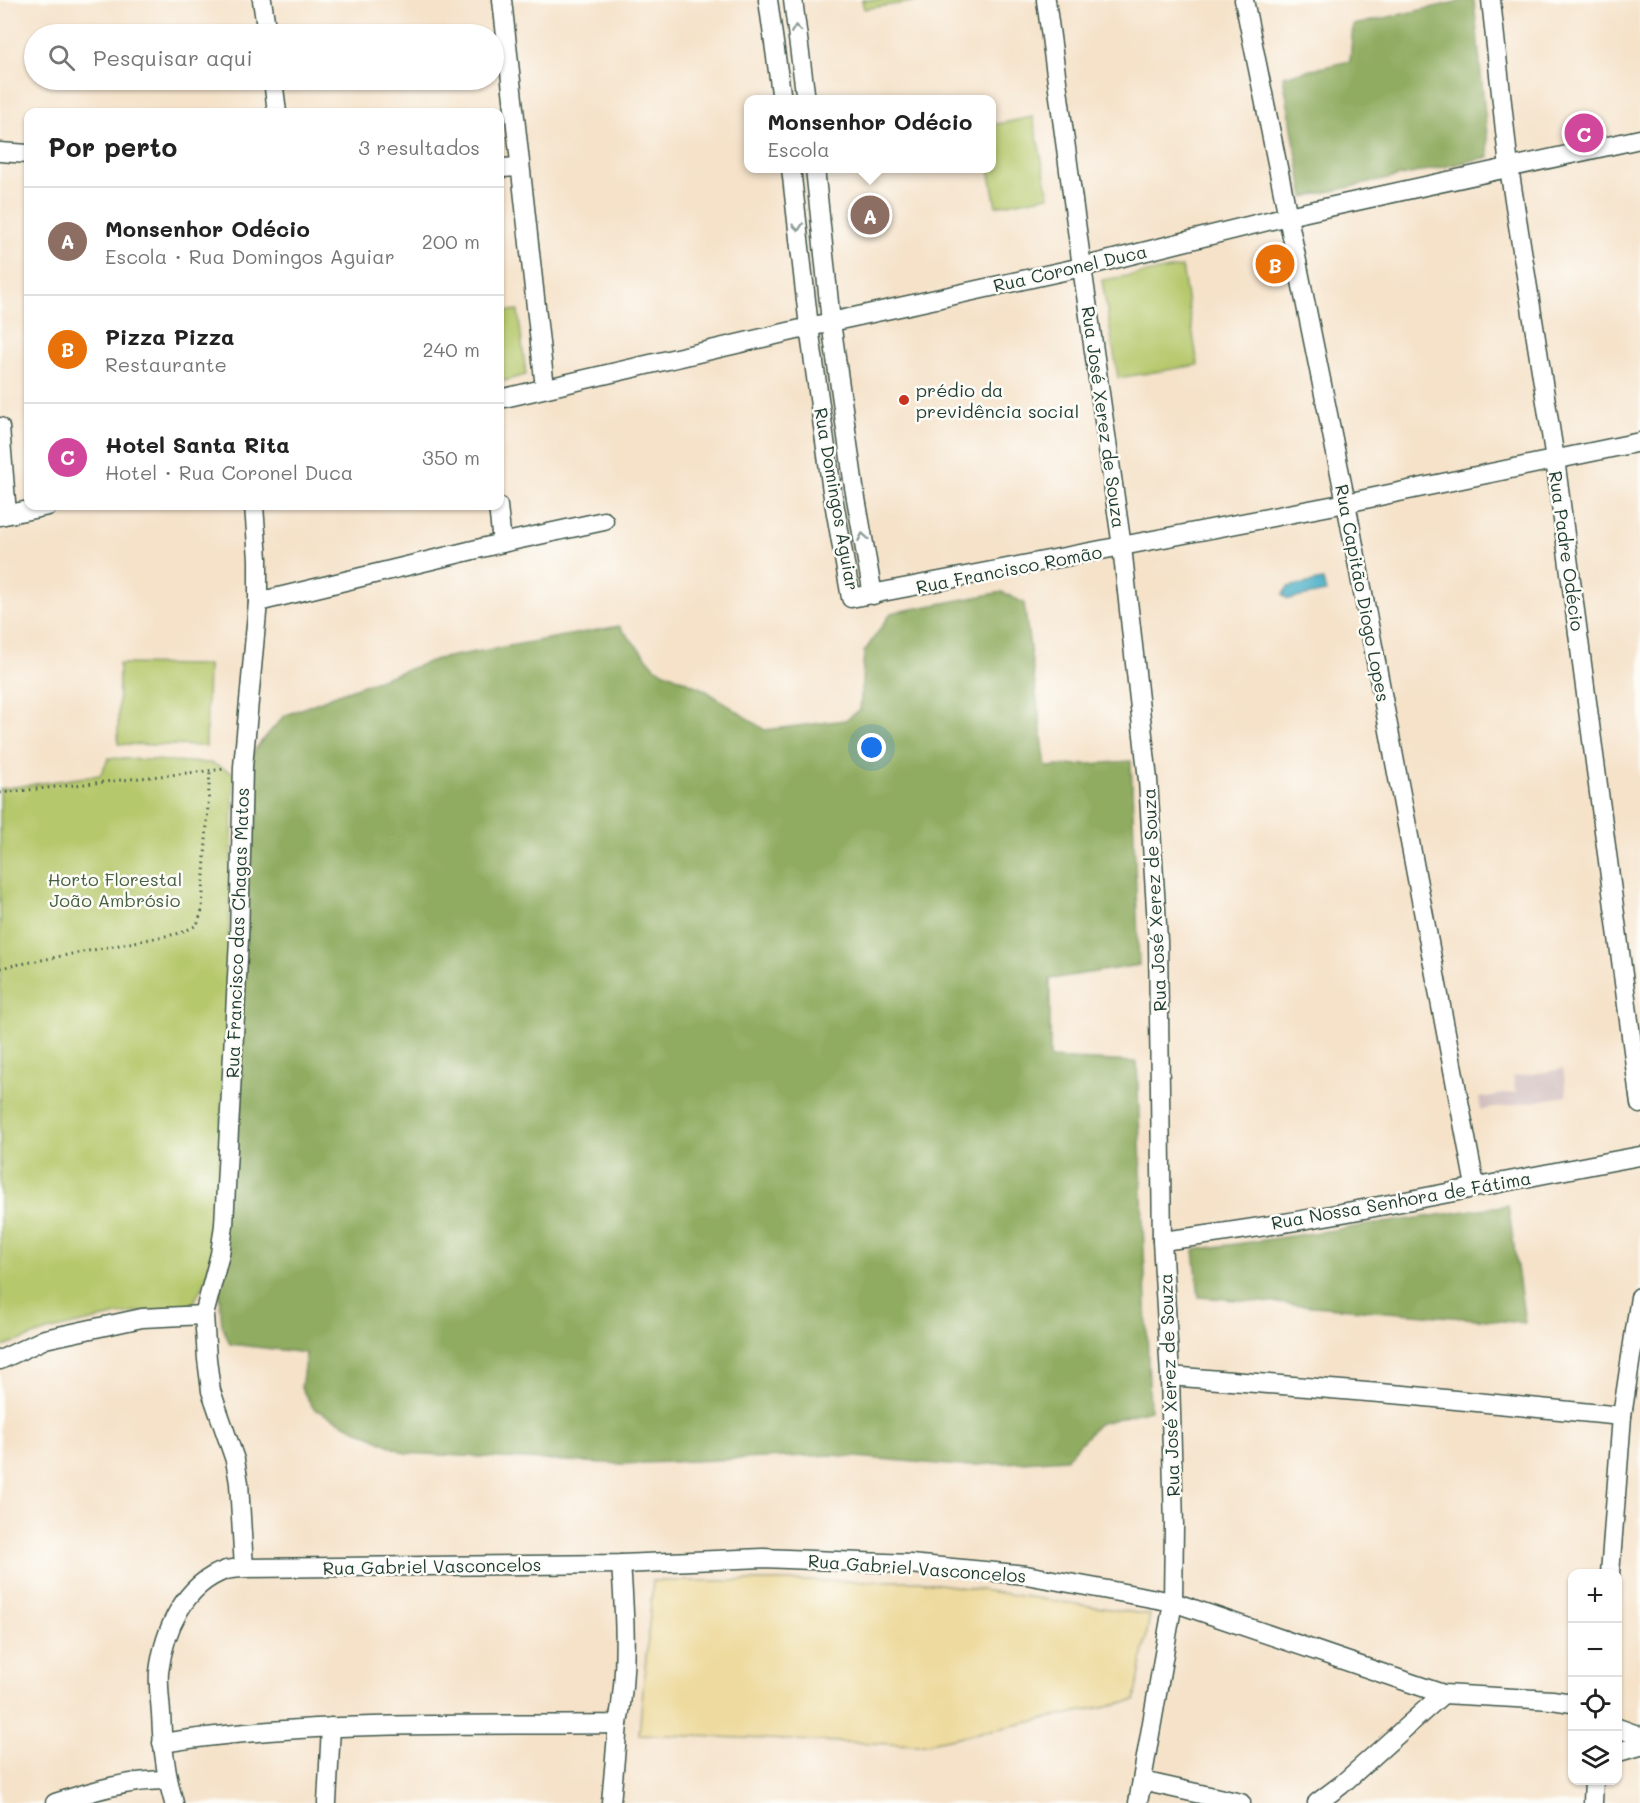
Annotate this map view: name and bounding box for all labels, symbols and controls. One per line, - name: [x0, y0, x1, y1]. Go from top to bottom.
- search box: [24, 24, 504, 90]
- one-way arrow: [791, 24, 803, 34]
- icon: search: [45, 41, 78, 74]
- text: Pesquisar aqui: [93, 43, 253, 72]
- popup: [744, 95, 996, 173]
- text: Monsenhor Odécio: [768, 107, 972, 136]
- pin: C: [1564, 110, 1604, 156]
- text: Por perto: [48, 130, 177, 164]
- text: 3 resultados: [358, 134, 480, 160]
- text: Escola: [768, 136, 830, 162]
- pin: A: [850, 192, 890, 238]
- text: Monsenhor Odécio: [105, 214, 310, 243]
- one-way arrow: [791, 222, 804, 231]
- text: A: [61, 228, 74, 254]
- text: 200 m: [422, 228, 480, 254]
- street label: Rua Coronel Duca: [991, 239, 1149, 297]
- pin: B: [1256, 242, 1294, 286]
- text: Escola · Rua Domingos Aguiar: [105, 243, 395, 269]
- street label: Rua José Xerez de Souza: [1077, 305, 1131, 529]
- text: Pizza Pizza: [105, 322, 235, 351]
- text: B: [61, 336, 74, 362]
- text: 240 m: [422, 336, 480, 362]
- text: Restaurante: [105, 351, 227, 377]
- place label: prédio da previdência social: [916, 378, 1079, 423]
- marker: prédio da previdência social: [897, 393, 911, 407]
- street label: Rua Domingos Aguiar: [809, 406, 865, 592]
- text: Hotel Santa Rita: [105, 430, 290, 459]
- text: C: [60, 444, 75, 470]
- text: 350 m: [422, 444, 480, 470]
- text: Hotel · Rua Coronel Duca: [105, 459, 353, 485]
- street label: Rua Padre Odécio: [1544, 469, 1590, 633]
- street label: Rua Capitão Diogo Lopes: [1330, 482, 1396, 704]
- one-way arrow: [857, 533, 869, 542]
- street label: Rua Francisco Romão: [914, 539, 1104, 599]
- your location: [857, 733, 886, 762]
- street label: Rua Francisco das Chagas Matos: [220, 787, 254, 1079]
- street label: Rua José Xerez de Souza: [1136, 788, 1172, 1012]
- park label: Horto Florestal João Ambrósio: [48, 867, 182, 912]
- street label: Rua Nossa Senhora de Fátima: [1269, 1165, 1533, 1235]
- street label: Rua José Xerez de Souza: [1153, 1273, 1185, 1497]
- street label: Rua Gabriel Vasconcelos: [807, 1548, 1027, 1588]
- street label: Rua Gabriel Vasconcelos: [322, 1552, 542, 1580]
- map controls: [1568, 1569, 1622, 1785]
- button: +: [1568, 1569, 1622, 1623]
- button: −: [1568, 1623, 1622, 1677]
- button: locate: [1568, 1677, 1622, 1731]
- button: layers: [1568, 1731, 1622, 1785]

